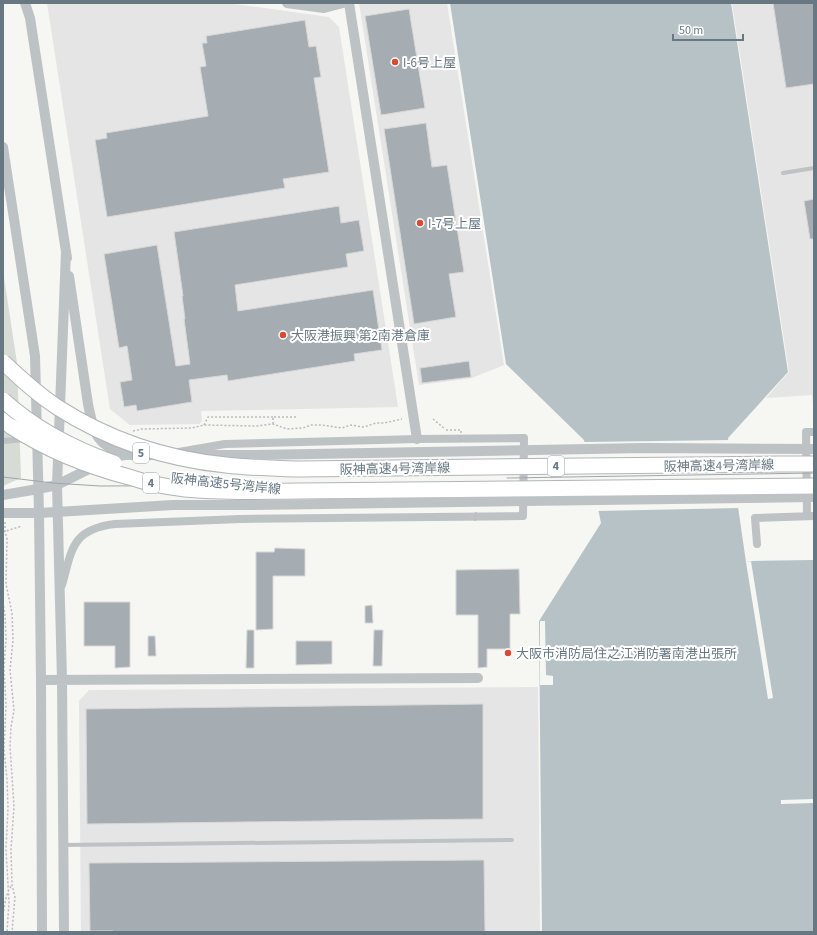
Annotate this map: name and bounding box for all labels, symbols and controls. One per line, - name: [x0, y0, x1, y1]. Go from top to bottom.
- scale bar: [673, 16, 743, 42]
- text: 50 m: [679, 22, 703, 39]
- place label: I-6号上屋: [403, 54, 456, 72]
- marker: I-6号上屋: [390, 57, 400, 67]
- place label: I-7号上屋: [428, 215, 481, 233]
- marker: I-7号上屋: [415, 218, 425, 228]
- place label: 大阪港振興 第2南港倉庫: [291, 327, 430, 345]
- marker: 大阪港振興 第2南港倉庫: [278, 330, 288, 340]
- road number: 5: [133, 443, 149, 463]
- road number: 4: [548, 456, 564, 476]
- street label: 阪神高速4号湾岸線: [664, 456, 774, 476]
- street label: 阪神高速4号湾岸線: [340, 459, 450, 479]
- street label: 阪神高速5号湾岸線: [170, 469, 282, 499]
- road number: 4: [143, 473, 159, 493]
- place label: 大阪市消防局住之江消防署南港出張所: [516, 645, 737, 663]
- marker: 大阪市消防局住之江消防署南港出張所: [503, 648, 513, 658]

